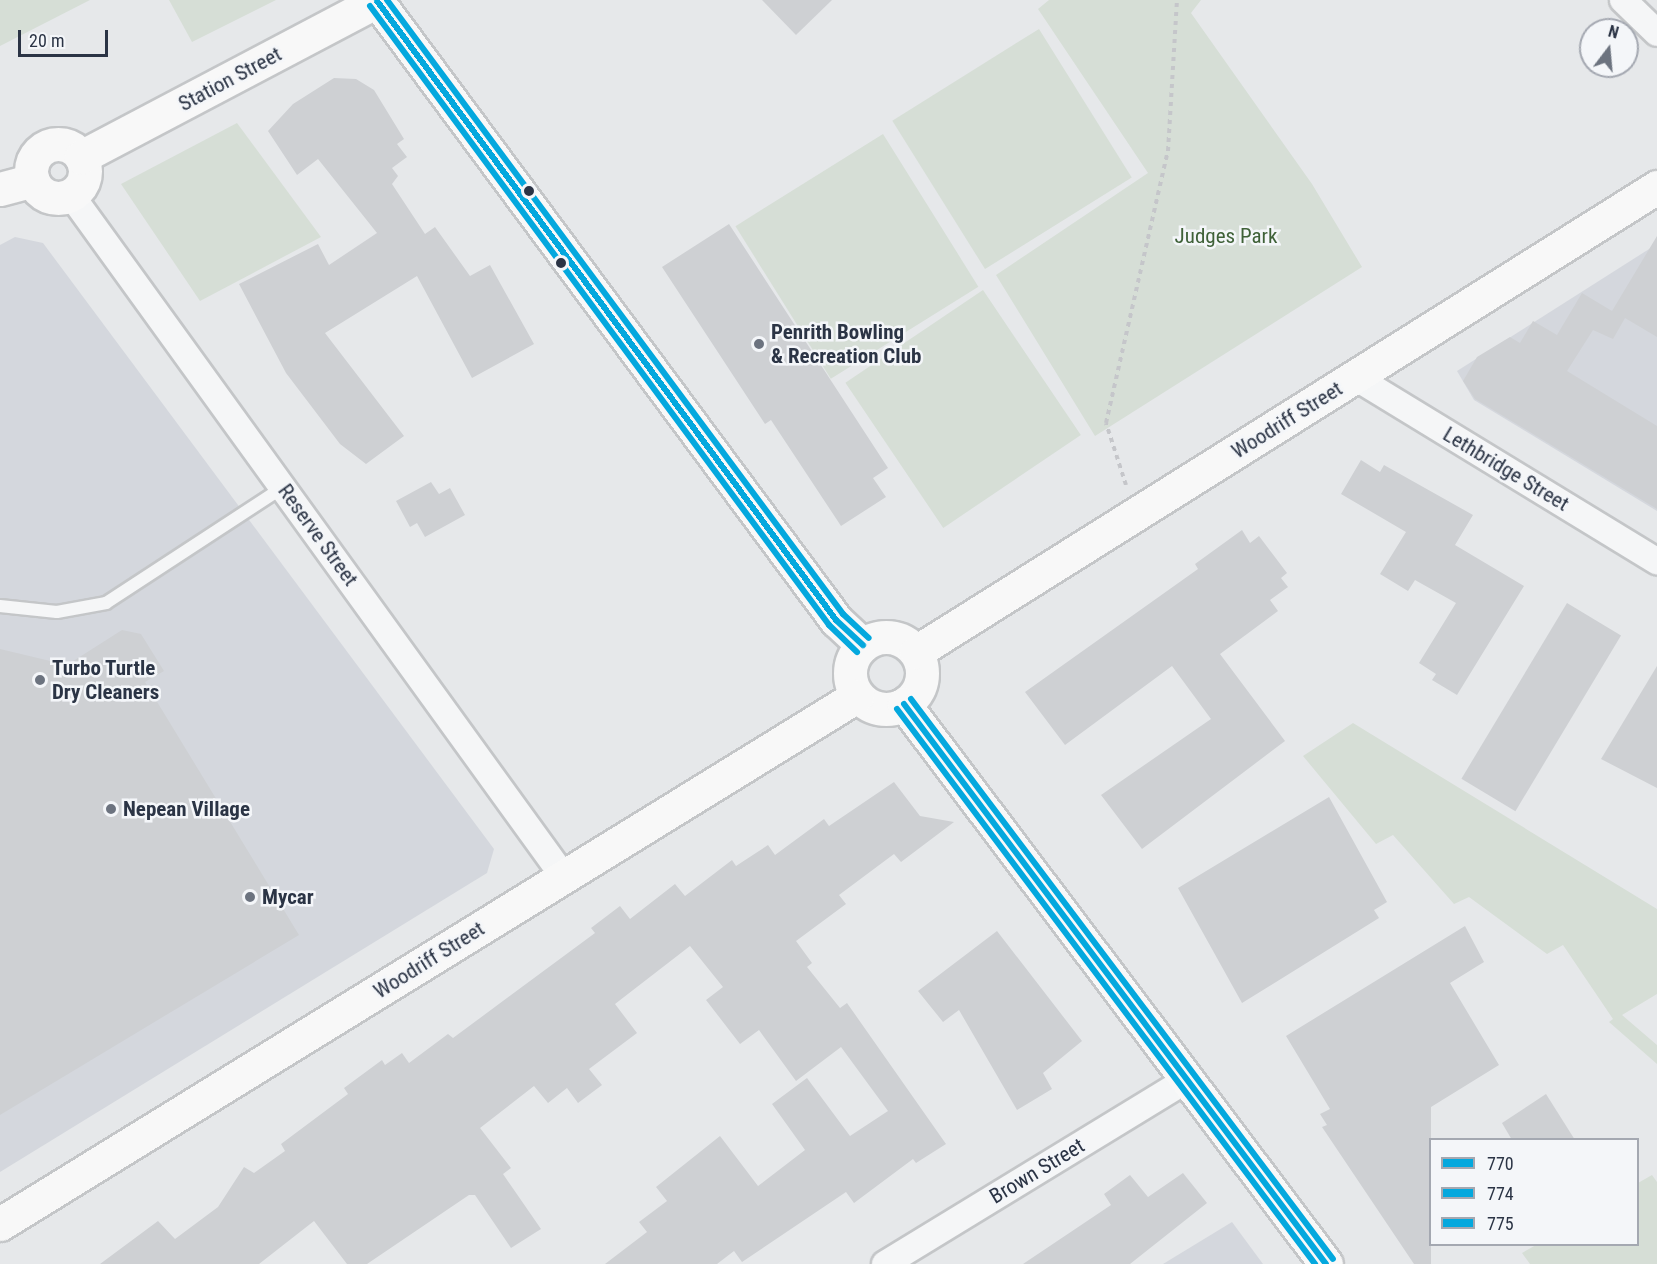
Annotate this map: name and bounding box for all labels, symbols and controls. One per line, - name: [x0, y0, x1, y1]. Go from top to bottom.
- scale bar: [21, 18, 111, 56]
- north arrow: [1579, 18, 1639, 78]
- text: N: [1606, 22, 1621, 43]
- text: 20 m: [29, 30, 64, 51]
- street label: Station Street: [174, 41, 286, 117]
- unlabelled marker: [523, 185, 535, 197]
- park label: Judges Park: [1175, 223, 1277, 249]
- unlabelled marker: [555, 257, 567, 269]
- place label: Penrith Bowling & Recreation Club: [771, 319, 921, 369]
- marker: Penrith Bowling & Recreation Club: [752, 337, 766, 351]
- street label: Woodriff Street: [1227, 376, 1347, 464]
- street label: Lethbridge Street: [1438, 422, 1574, 516]
- street label: Reserve Street: [273, 479, 363, 591]
- place label: Turbo Turtle Dry Cleaners: [52, 655, 159, 705]
- marker: Turbo Turtle Dry Cleaners: [33, 673, 47, 687]
- place label: Nepean Village: [123, 796, 250, 822]
- marker: Nepean Village: [104, 802, 118, 816]
- place label: Mycar: [262, 884, 314, 910]
- marker: Mycar: [243, 890, 257, 904]
- street label: Woodriff Street: [369, 916, 489, 1004]
- street label: Brown Street: [985, 1133, 1089, 1209]
- legend: [1429, 1138, 1639, 1246]
- text: 770: [1487, 1153, 1514, 1174]
- text: 774: [1487, 1183, 1514, 1204]
- text: 775: [1487, 1213, 1514, 1234]

